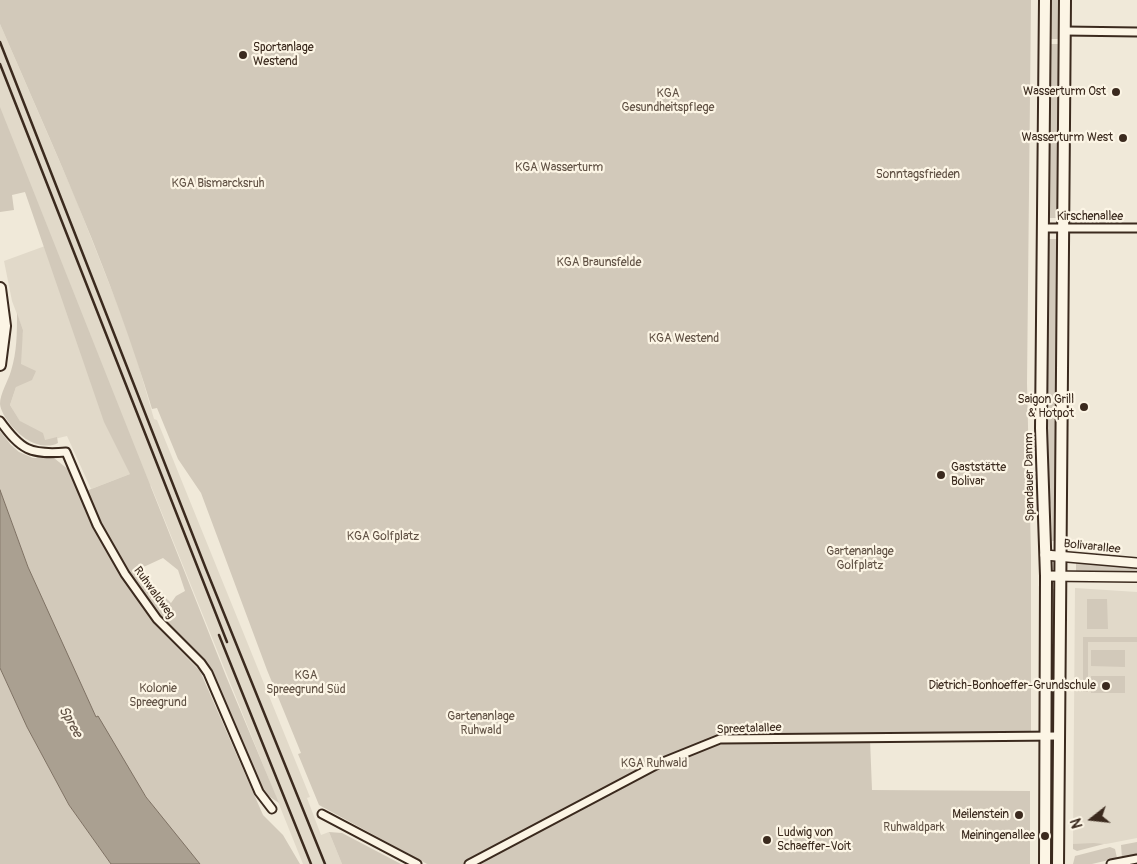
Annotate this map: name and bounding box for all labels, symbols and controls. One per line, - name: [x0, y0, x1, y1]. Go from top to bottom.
- place label: Sportanlage Westend: [253, 41, 314, 69]
- marker: Sportanlage Westend: [237, 49, 249, 61]
- place label: Wasserturm Ost: [1023, 85, 1106, 99]
- marker: Wasserturm Ost: [1110, 86, 1122, 98]
- park label: KGA Gesundheitspflege: [622, 87, 714, 115]
- place label: Wasserturm West: [1021, 131, 1113, 145]
- marker: Wasserturm West: [1117, 132, 1129, 144]
- park label: KGA Wasserturm: [515, 161, 603, 175]
- park label: Sonntagsfrieden: [876, 168, 960, 182]
- park label: KGA Bismarcksruh: [172, 177, 264, 191]
- street label: Kirschenallee: [1057, 210, 1123, 224]
- park label: KGA Braunsfelde: [557, 256, 641, 270]
- park label: KGA Westend: [649, 332, 719, 346]
- place label: Saigon Grill & Hotpot: [1017, 393, 1074, 421]
- marker: Saigon Grill & Hotpot: [1078, 401, 1090, 413]
- street label: Spandauer Damm: [1022, 432, 1038, 522]
- place label: Gaststätte Bolivar: [951, 461, 1006, 489]
- marker: Gaststätte Bolivar: [935, 469, 947, 481]
- park label: KGA Golfplatz: [347, 530, 419, 544]
- street label: Bolivarallee: [1063, 537, 1121, 557]
- park label: Gartenanlage Golfplatz: [826, 545, 894, 573]
- street label: Ruhwaldweg: [130, 564, 178, 622]
- park label: KGA Spreegrund Süd: [266, 669, 346, 697]
- place label: Dietrich-Bonhoeffer-Grundschule: [928, 679, 1096, 693]
- marker: Dietrich-Bonhoeffer-Grundschule: [1100, 680, 1112, 692]
- park label: Kolonie Spreegrund: [129, 682, 187, 710]
- water label: Spree: [55, 703, 85, 741]
- park label: Gartenanlage Ruhwald: [447, 710, 515, 738]
- street label: Spreetalallee: [716, 721, 782, 737]
- park label: KGA Ruhwald: [621, 757, 687, 771]
- north arrow: [1067, 794, 1117, 844]
- place label: Meilenstein: [952, 808, 1009, 822]
- marker: Meilenstein: [1013, 809, 1025, 821]
- text: N: [1068, 816, 1087, 830]
- park label: Ruhwaldpark: [883, 821, 945, 835]
- place label: Ludwig von Schaeffer-Voit: [777, 826, 851, 854]
- place label: Meiningenallee: [961, 829, 1035, 843]
- marker: Meiningenallee: [1039, 830, 1051, 842]
- marker: Ludwig von Schaeffer-Voit: [761, 834, 773, 846]

